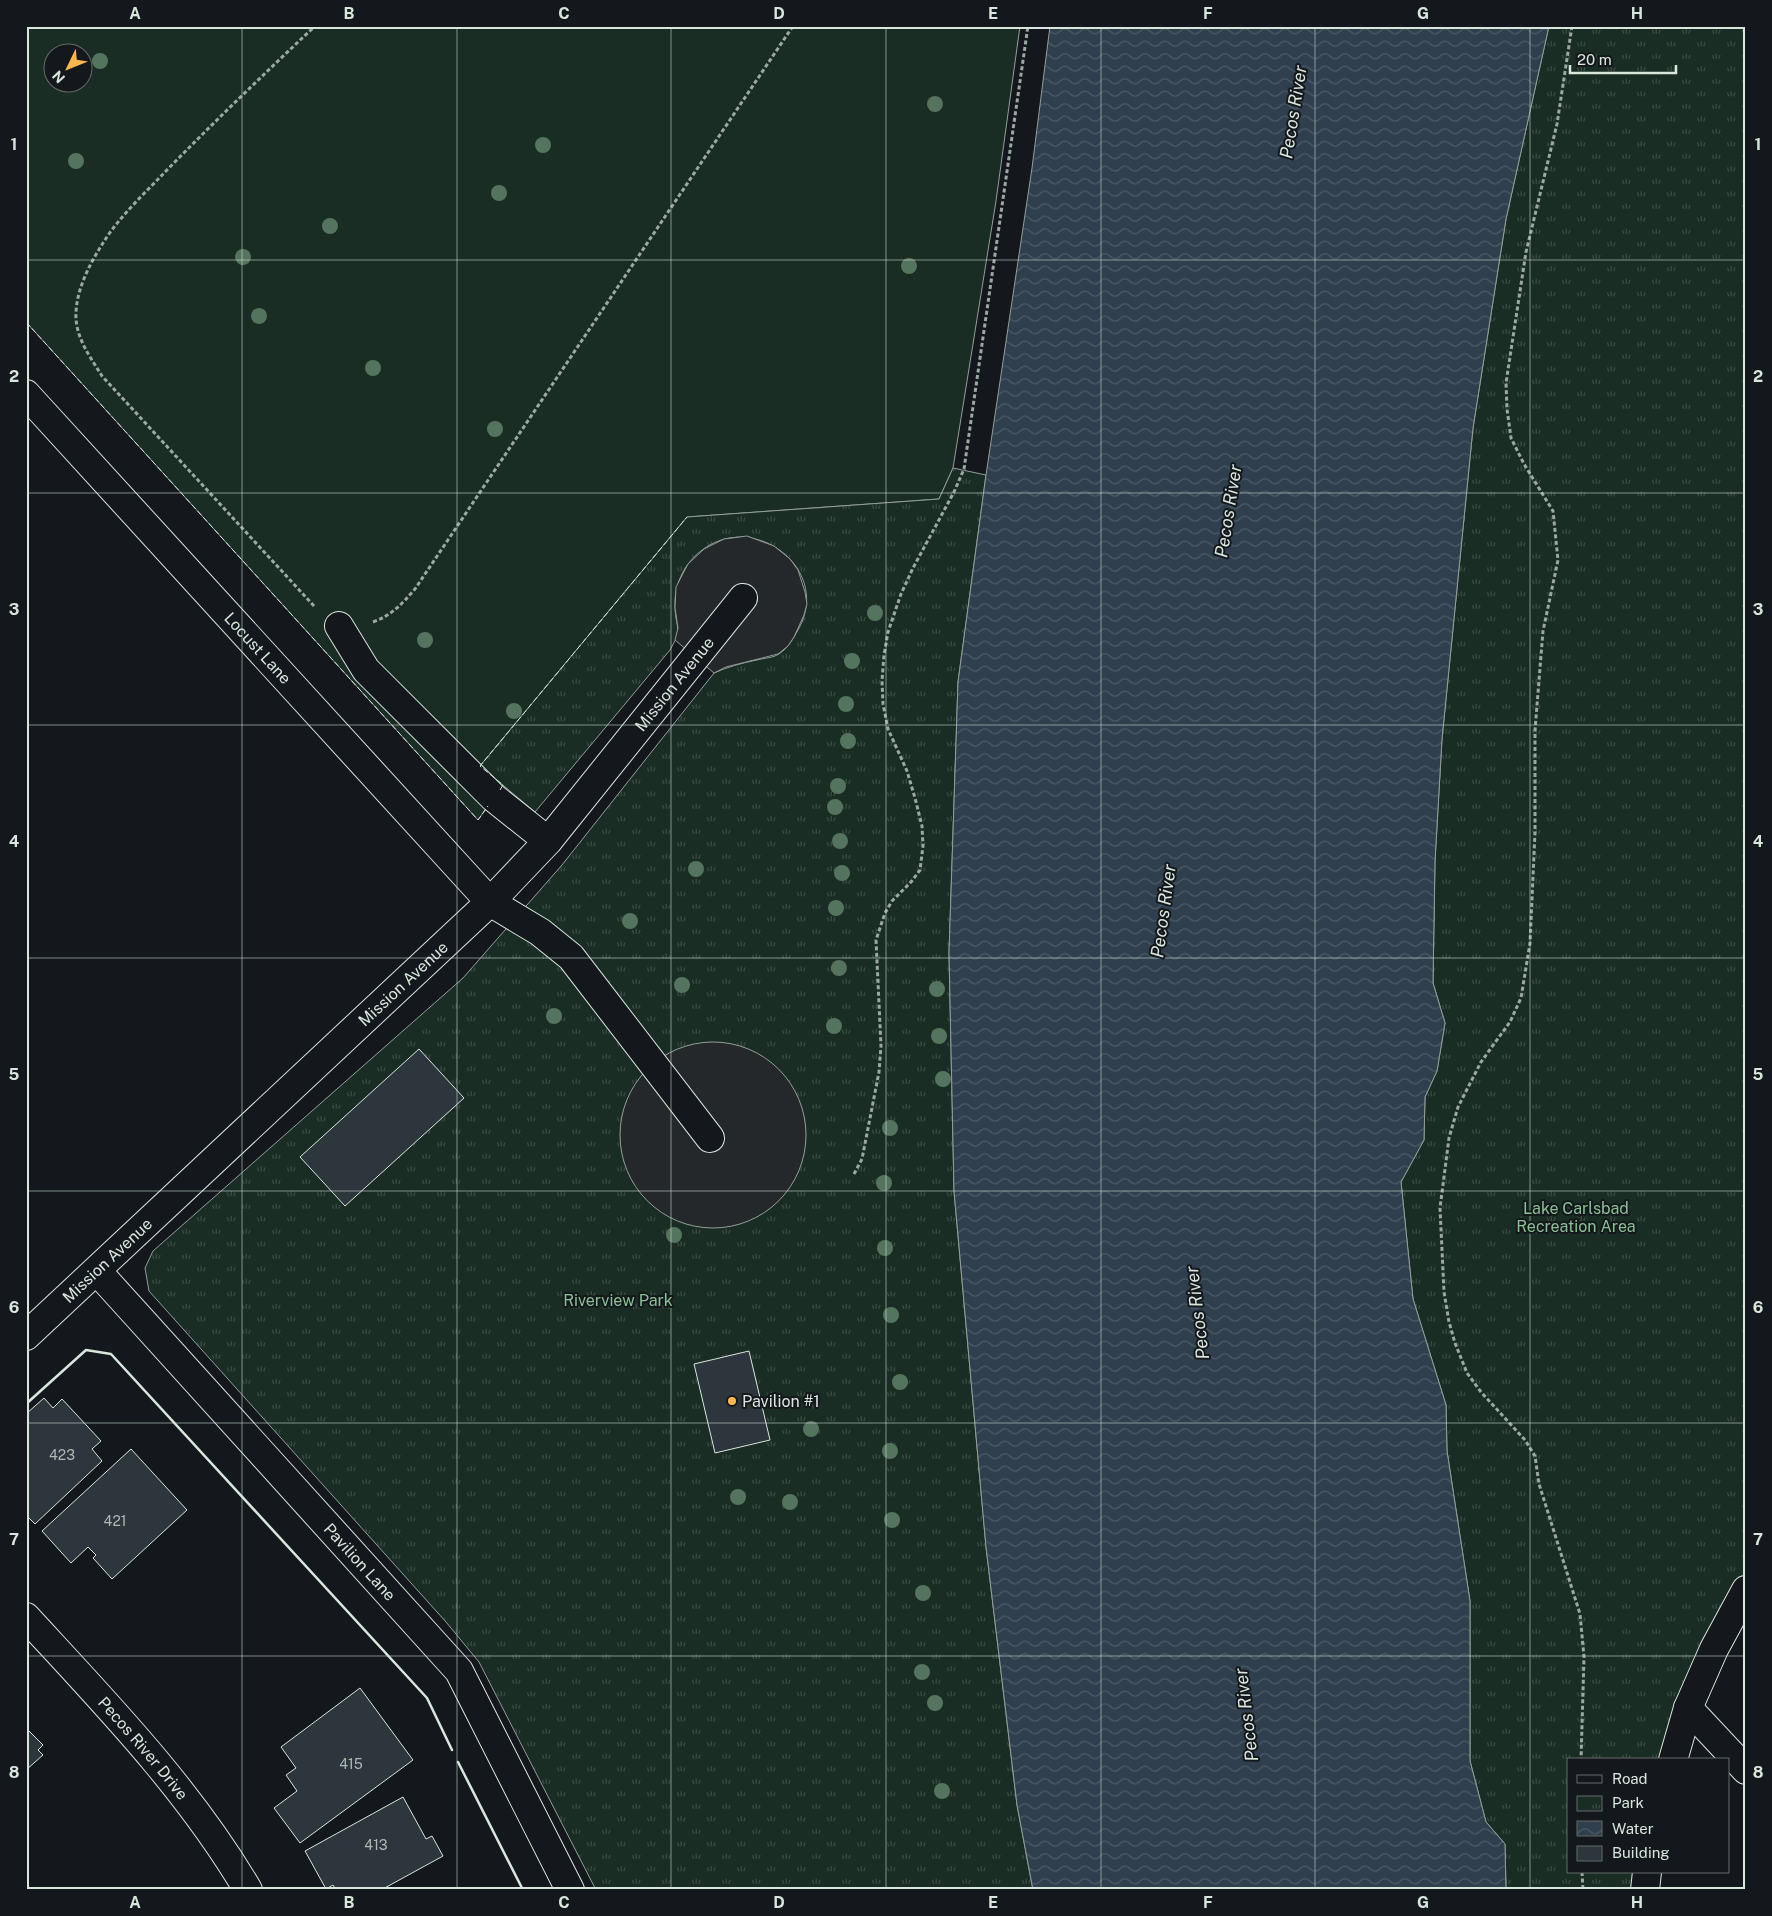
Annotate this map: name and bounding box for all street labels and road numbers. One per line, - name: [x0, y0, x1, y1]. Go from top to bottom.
- street label: Locust Lane: [221, 608, 295, 688]
- street label: Mission Avenue: [631, 633, 718, 735]
- street label: Mission Avenue: [354, 937, 452, 1030]
- street label: Mission Avenue: [58, 1214, 156, 1307]
- street label: Pavilion Lane: [320, 1519, 400, 1604]
- street label: Pecos River Drive: [94, 1693, 192, 1803]

